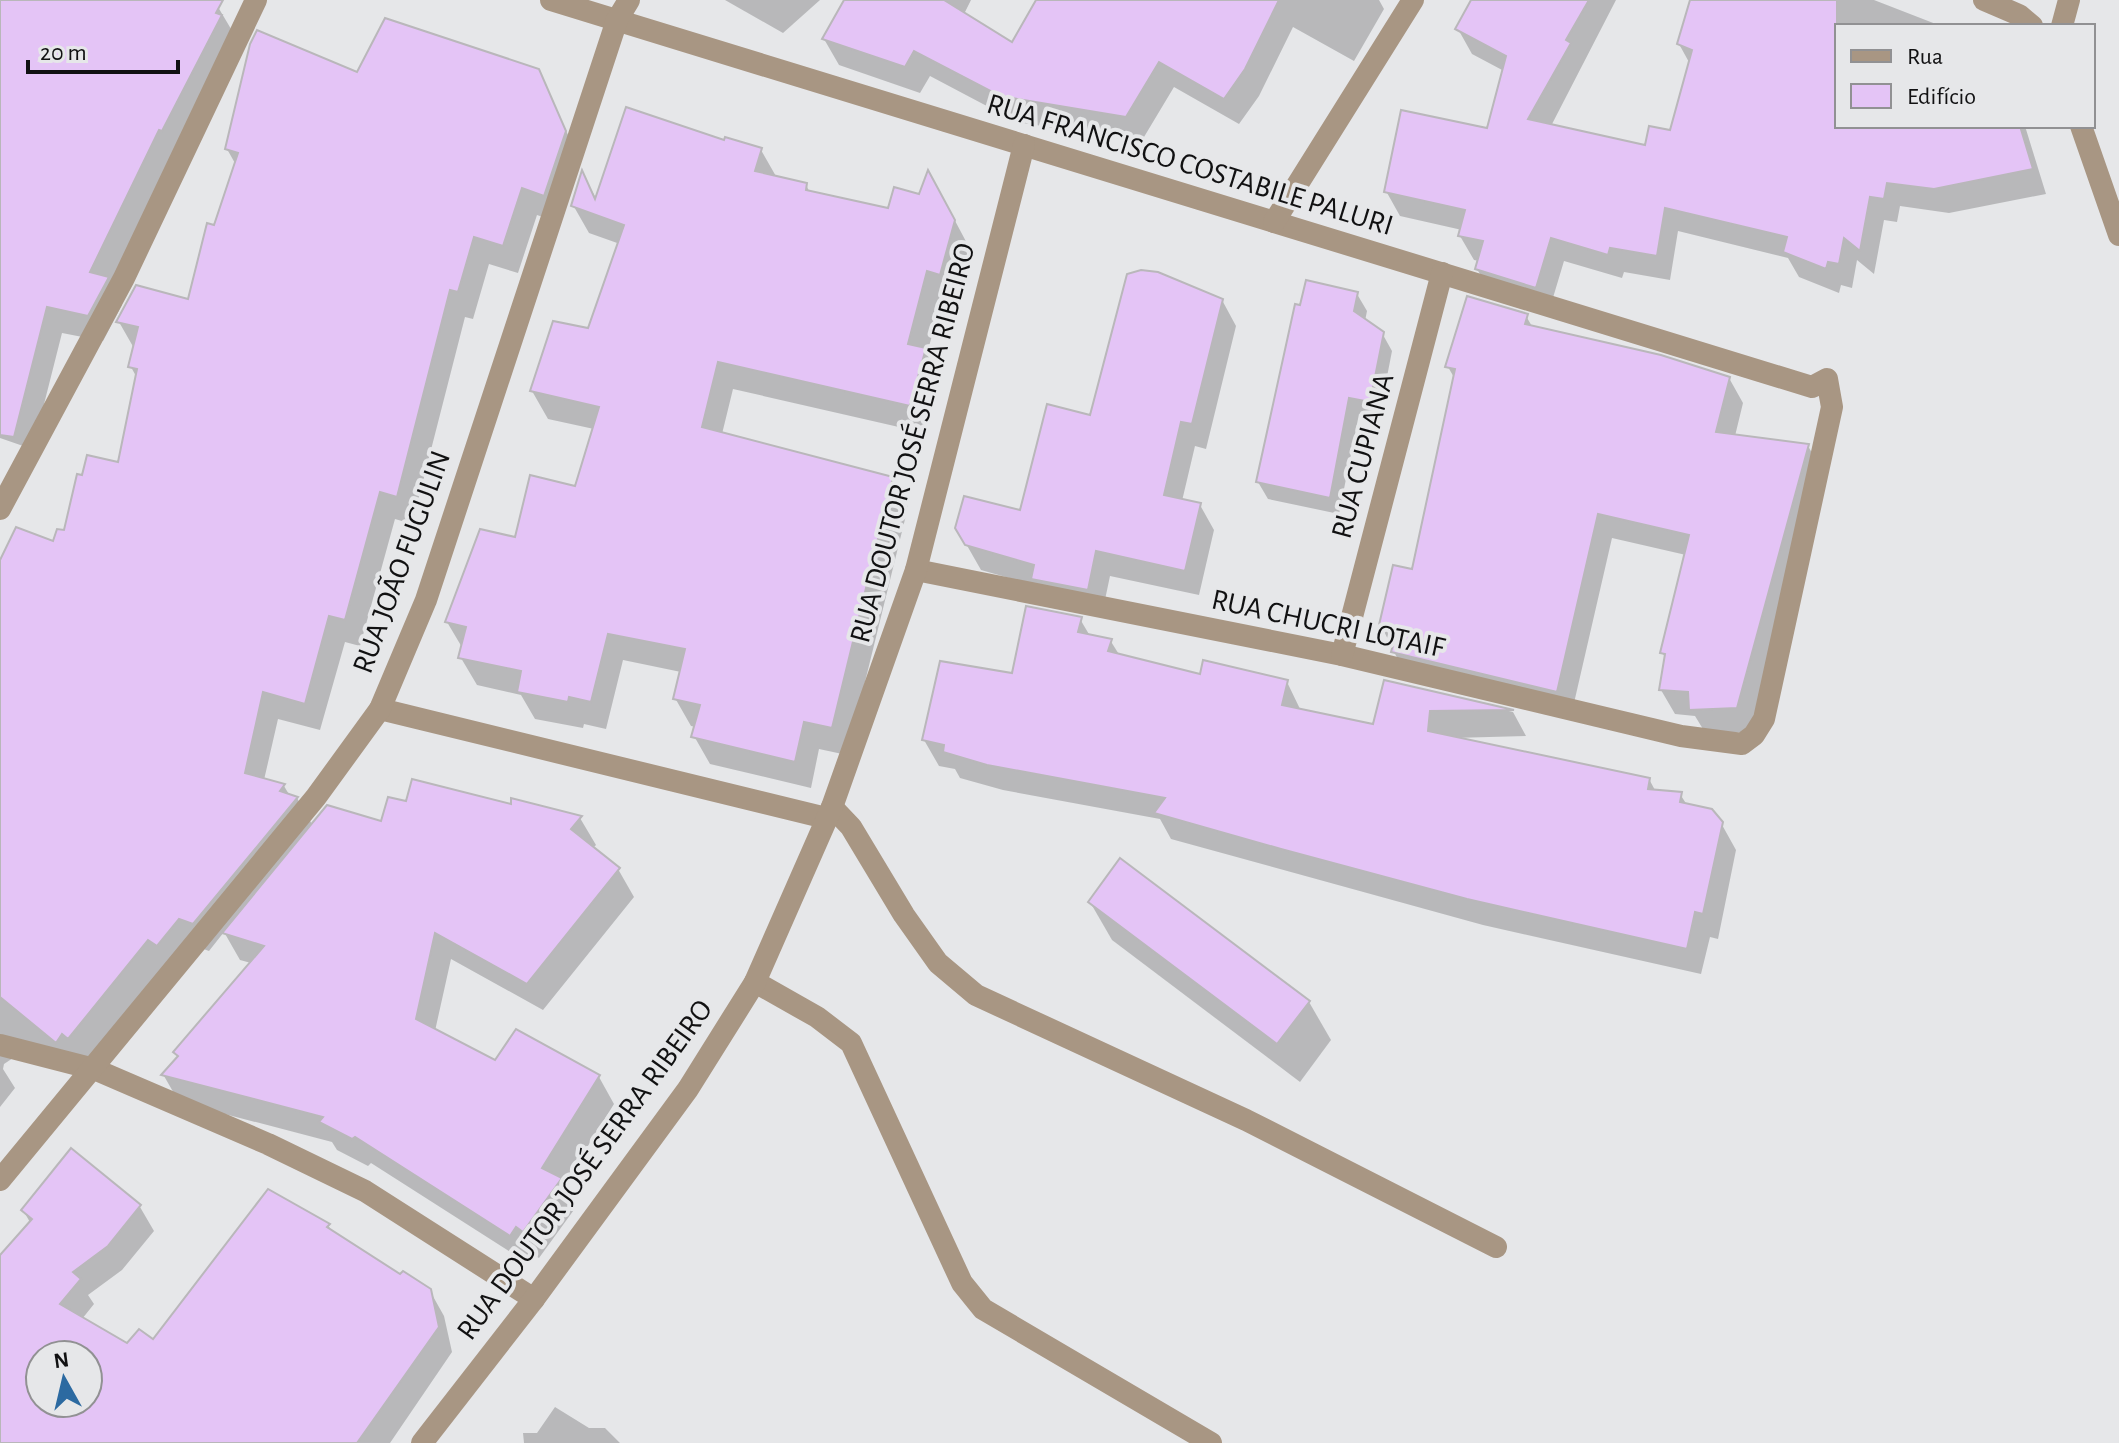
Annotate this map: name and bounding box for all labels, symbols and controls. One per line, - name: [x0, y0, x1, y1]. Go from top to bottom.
- scale bar: [28, 24, 178, 74]
- legend: [1835, 24, 2095, 128]
- text: 20 m: [40, 41, 87, 65]
- text: Rua: [1907, 45, 1943, 69]
- text: Edifício: [1907, 85, 1976, 109]
- street label: RUA FRANCISCO COSTABILE PALURI: [983, 89, 1397, 241]
- street label: RUA DOUTOR JOSÉ SERRA RIBEIRO: [843, 239, 981, 646]
- street label: RUA CUPIANA: [1327, 370, 1399, 542]
- street label: RUA JOÃO FUGULIN: [346, 446, 456, 677]
- street label: RUA CHUCRI LOTAIF: [1209, 585, 1448, 664]
- street label: RUA DOUTOR JOSÉ SERRA RIBEIRO: [450, 993, 718, 1346]
- north arrow: [24, 1339, 104, 1419]
- text: N: [52, 1348, 70, 1372]

